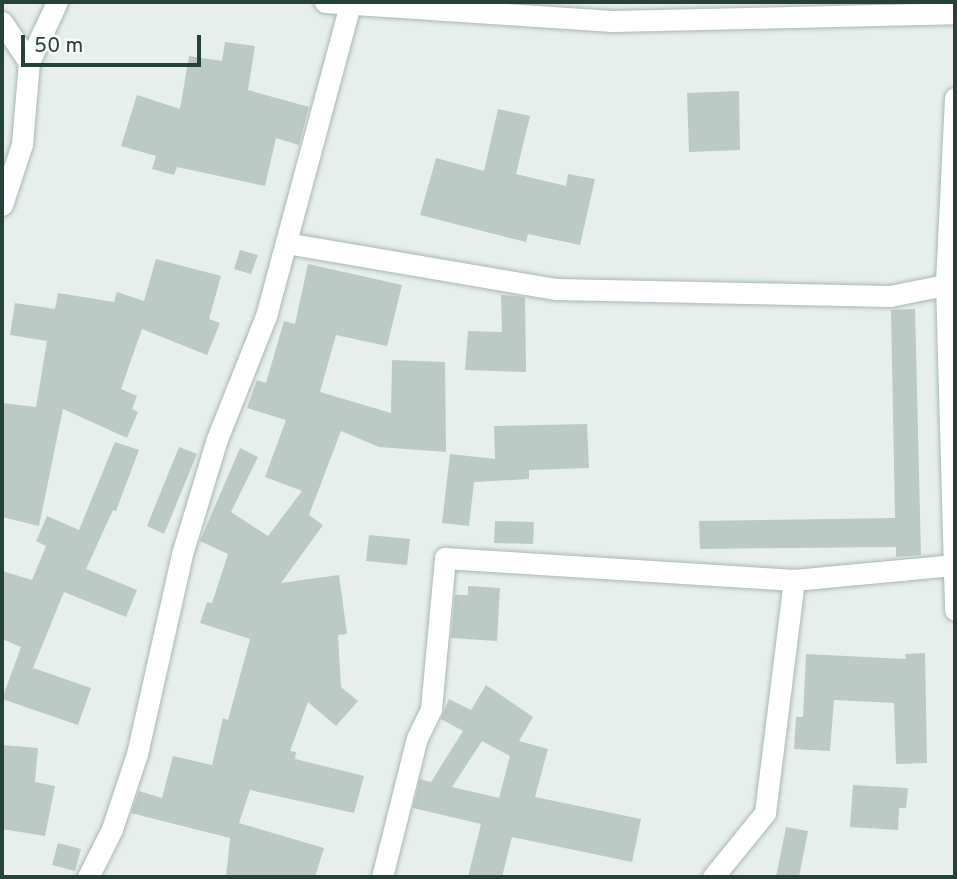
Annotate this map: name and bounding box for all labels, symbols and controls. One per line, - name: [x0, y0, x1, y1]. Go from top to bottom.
- scale bar: [24, 21, 205, 65]
- text: 50 m: [34, 33, 83, 60]

